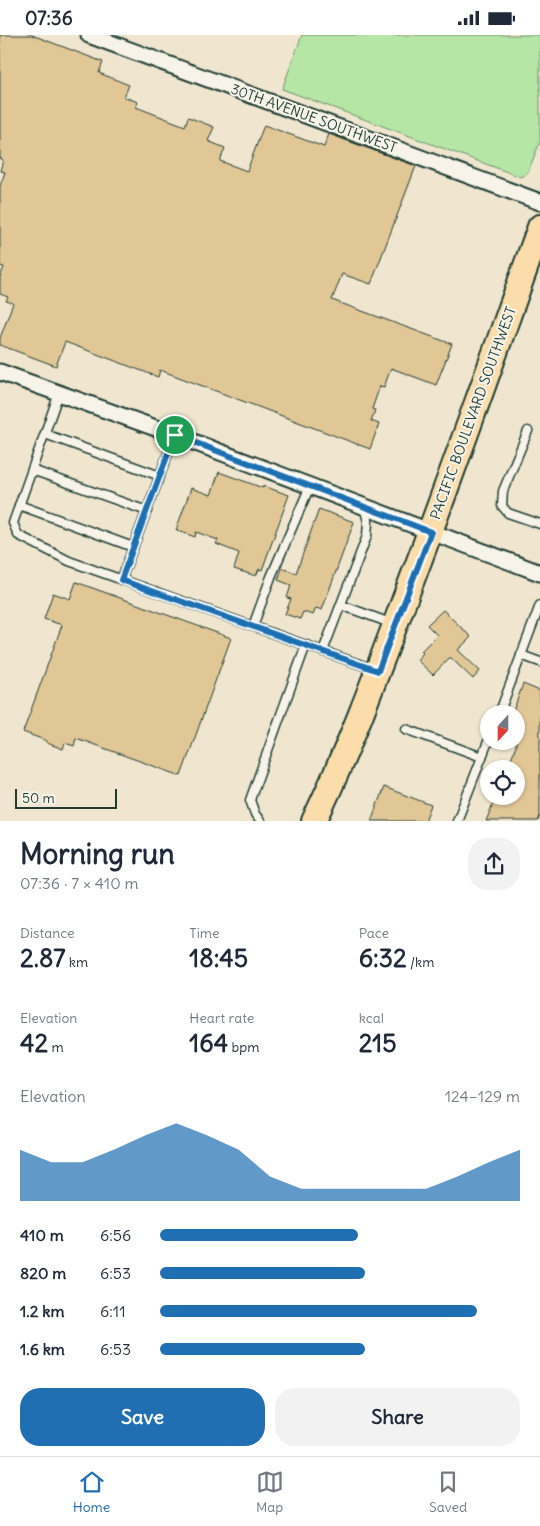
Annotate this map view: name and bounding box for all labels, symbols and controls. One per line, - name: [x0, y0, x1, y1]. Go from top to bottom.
- text: 07:36: [25, 6, 73, 30]
- street label: 30TH AVENUE SOUTHWEST: [229, 80, 399, 156]
- street label: PACIFIC BOULEVARD SOUTHWEST: [426, 304, 520, 522]
- pin: [154, 414, 196, 456]
- icon: arrive: [161, 421, 189, 449]
- north arrow: [480, 705, 525, 750]
- map controls: [480, 705, 525, 805]
- button: locate: [480, 760, 525, 805]
- scale bar: [15, 786, 118, 809]
- text: 50 m: [22, 789, 55, 807]
- text: Morning run: [20, 836, 175, 872]
- button: share: [468, 838, 520, 890]
- text: 07:36 · 7 × 410 m: [20, 873, 139, 893]
- text: Distance: [20, 924, 75, 942]
- text: Time: [189, 924, 220, 942]
- text: Pace: [359, 924, 389, 942]
- text: 2.87: [20, 942, 66, 974]
- text: 18:45: [189, 942, 248, 974]
- text: 6:32: [359, 942, 407, 974]
- text: km: [66, 953, 88, 971]
- text: /km: [407, 953, 434, 971]
- text: Elevation: [20, 1009, 77, 1027]
- text: Heart rate: [189, 1009, 254, 1027]
- text: kcal: [359, 1009, 384, 1027]
- text: 42: [20, 1027, 48, 1059]
- text: 164: [189, 1027, 228, 1059]
- text: 215: [359, 1027, 397, 1059]
- text: m: [48, 1038, 64, 1056]
- text: bpm: [228, 1038, 259, 1056]
- text: Elevation: [20, 1086, 86, 1106]
- text: 124–129 m: [445, 1086, 520, 1106]
- text: 410 m: [20, 1225, 64, 1245]
- text: 6:56: [100, 1225, 131, 1245]
- text: 820 m: [20, 1263, 66, 1283]
- text: 6:53: [100, 1263, 131, 1283]
- text: 1.2 km: [20, 1301, 64, 1321]
- text: 6:11: [100, 1301, 126, 1321]
- text: 1.6 km: [20, 1339, 65, 1359]
- text: 6:53: [100, 1339, 131, 1359]
- button: Save: [20, 1388, 265, 1446]
- button: Share: [275, 1388, 520, 1446]
- tab: Home: [73, 1468, 110, 1516]
- tab: Map: [256, 1468, 284, 1516]
- tab: Saved: [429, 1468, 467, 1516]

